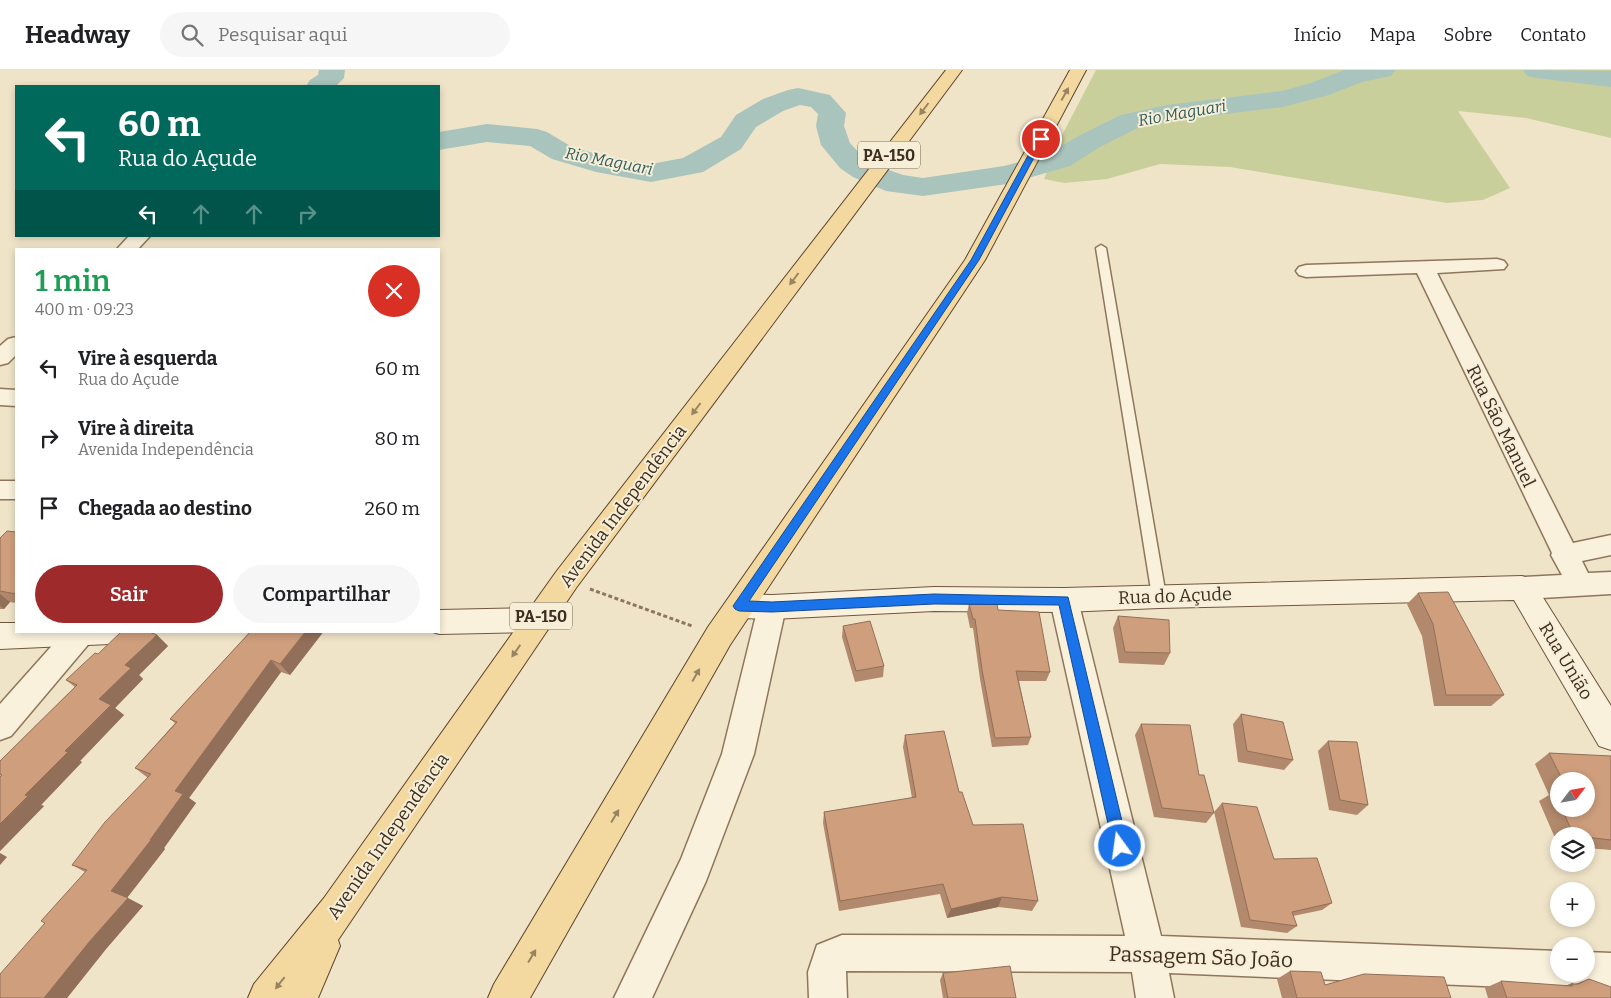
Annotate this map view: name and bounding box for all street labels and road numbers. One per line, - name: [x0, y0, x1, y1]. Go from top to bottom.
- road number: PA-150: [858, 142, 920, 168]
- street label: Rua São Manuel: [1462, 361, 1540, 491]
- street label: Avenida Independência: [555, 420, 691, 592]
- street label: Rua do Açude: [1118, 583, 1232, 609]
- road number: PA-150: [510, 602, 572, 630]
- street label: Rua União: [1534, 618, 1598, 704]
- street label: Avenida Independência: [322, 749, 454, 923]
- street label: Passagem São João: [1108, 941, 1294, 973]

